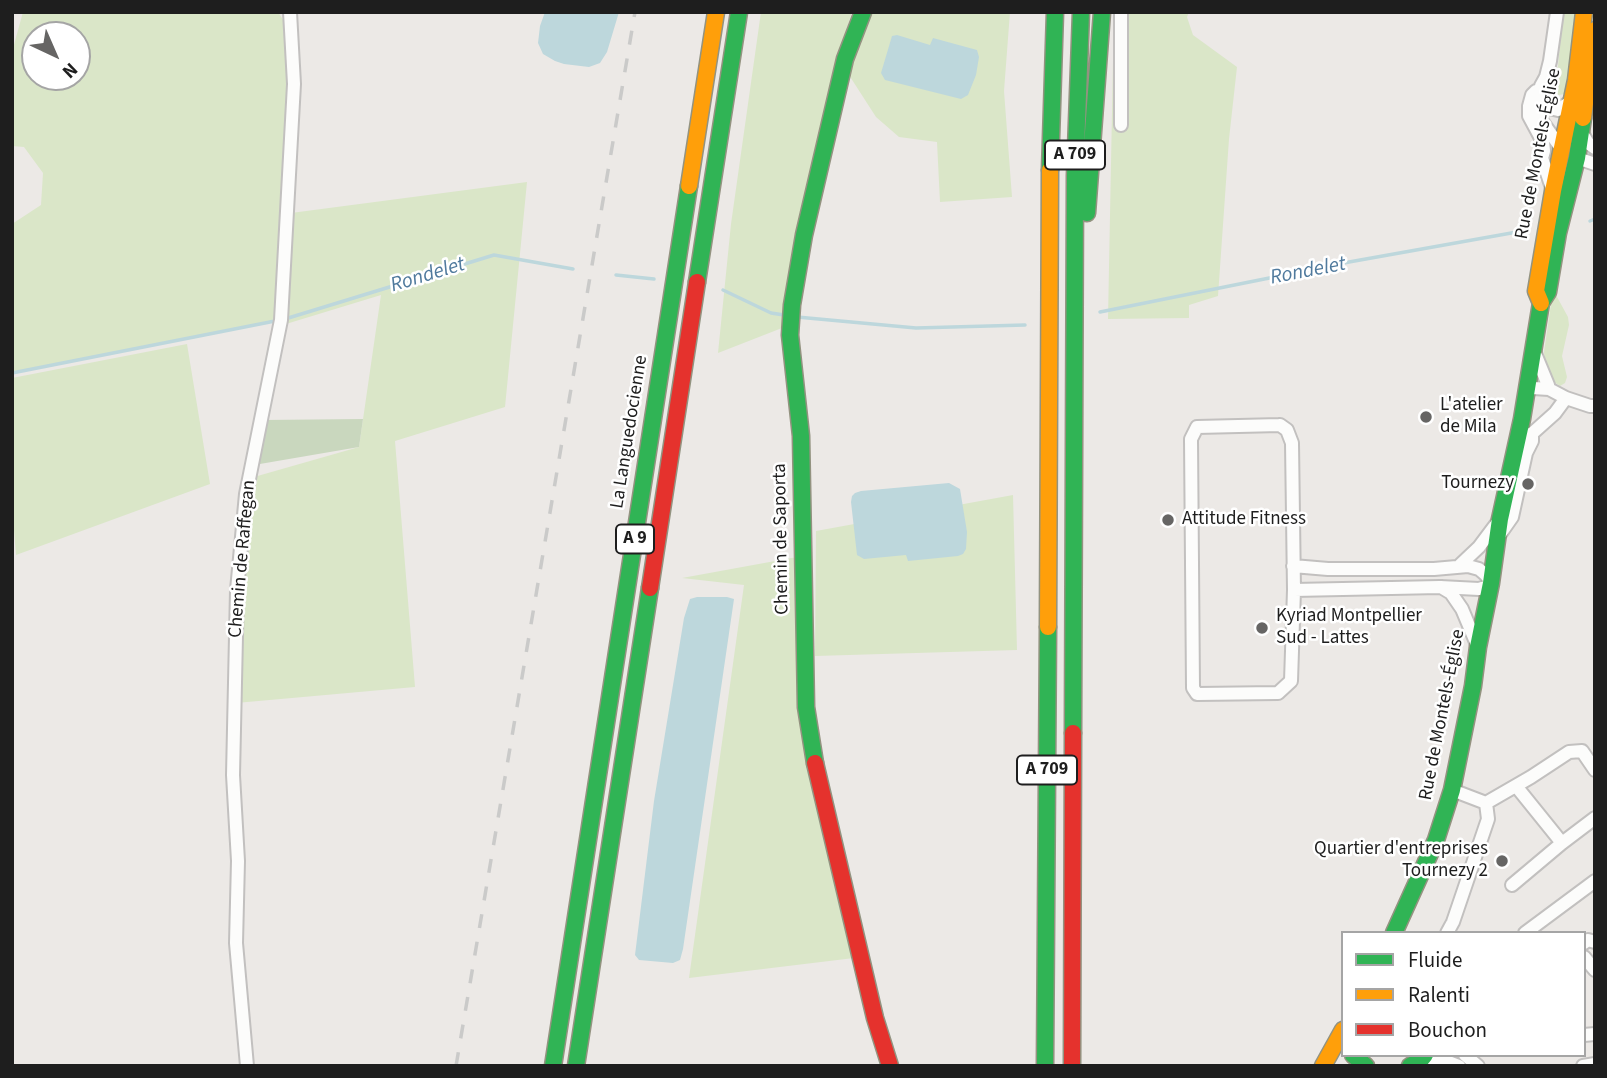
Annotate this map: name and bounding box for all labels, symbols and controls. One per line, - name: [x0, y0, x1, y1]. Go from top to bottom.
- north arrow: [21, 21, 91, 91]
- text: N: [56, 56, 83, 84]
- street label: Rue de Montels-Église: [1511, 67, 1567, 241]
- road number: A 709: [1045, 140, 1105, 170]
- water label: Rondelet: [1268, 252, 1348, 292]
- water label: Rondelet: [388, 253, 468, 299]
- street label: La Languedocienne: [607, 354, 653, 510]
- place label: L'atelier de Mila: [1440, 395, 1503, 439]
- marker: L'atelier de Mila: [1418, 409, 1434, 425]
- street label: Chemin de Saporta: [769, 463, 795, 615]
- place label: Tournezy: [1441, 473, 1514, 495]
- marker: Tournezy: [1520, 476, 1536, 492]
- street label: Chemin de Raffegan: [225, 479, 261, 639]
- place label: Attitude Fitness: [1182, 509, 1306, 531]
- marker: Attitude Fitness: [1160, 512, 1176, 528]
- road number: A 9: [616, 524, 654, 554]
- place label: Kyriad Montpellier Sud - Lattes: [1276, 606, 1422, 650]
- marker: Kyriad Montpellier Sud - Lattes: [1254, 620, 1270, 636]
- street label: Rue de Montels-Église: [1415, 628, 1471, 802]
- road number: A 709: [1017, 756, 1077, 784]
- place label: Quartier d'entreprises Tournezy 2: [1314, 839, 1488, 883]
- marker: Quartier d'entreprises Tournezy 2: [1494, 853, 1510, 869]
- legend: [1341, 931, 1586, 1057]
- text: Fluide: [1408, 945, 1462, 975]
- text: Ralenti: [1408, 980, 1470, 1010]
- text: Bouchon: [1408, 1015, 1487, 1045]

